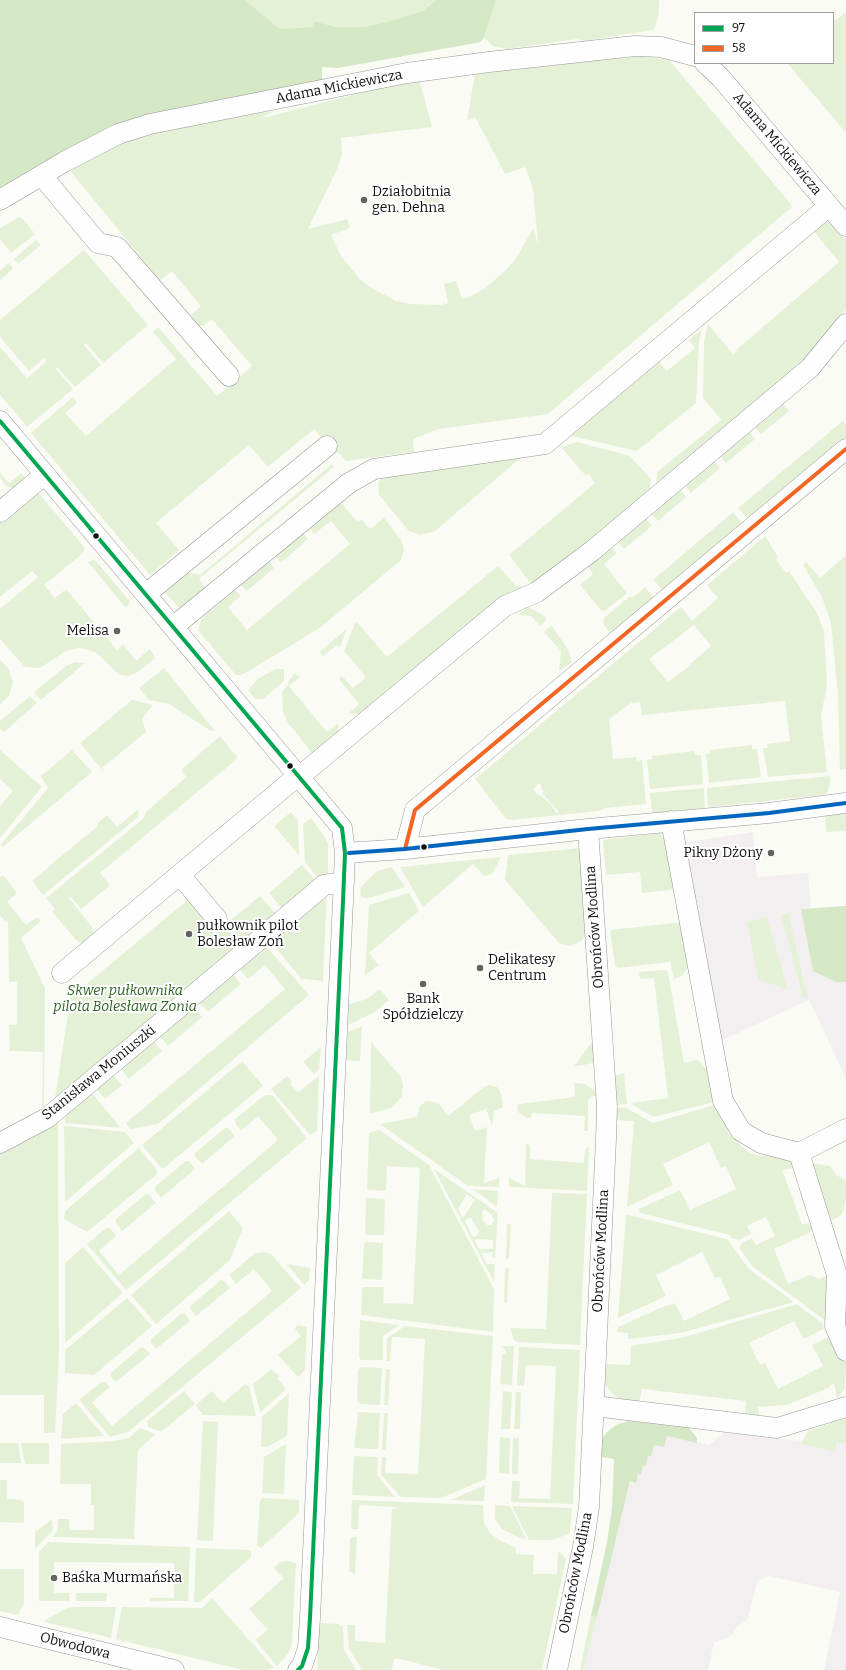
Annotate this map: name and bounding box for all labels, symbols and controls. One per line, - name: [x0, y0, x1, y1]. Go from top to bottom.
- legend: [694, 12, 834, 64]
- text: 97: [732, 21, 745, 35]
- text: 58: [732, 41, 746, 55]
- street label: Adama Mickiewicza: [274, 66, 404, 108]
- street label: Adama Mickiewicza: [729, 89, 825, 199]
- place label: Działobitnia gen. Dehna: [372, 184, 451, 216]
- marker: Działobitnia gen. Dehna: [359, 195, 369, 205]
- unlabelled marker: [91, 531, 101, 541]
- place label: Melisa: [67, 623, 109, 639]
- marker: Melisa: [112, 626, 122, 636]
- unlabelled marker: [285, 761, 295, 771]
- unlabelled marker: [419, 842, 429, 852]
- place label: Pikny Dżony: [684, 845, 763, 861]
- marker: Pikny Dżony: [766, 848, 776, 858]
- street label: Obrońców Modlina: [582, 865, 608, 989]
- place label: pułkownik pilot Bolesław Zoń: [197, 918, 298, 950]
- marker: pułkownik pilot Bolesław Zoń: [184, 929, 194, 939]
- place label: Delikatesy Centrum: [488, 952, 555, 984]
- marker: Delikatesy Centrum: [475, 963, 485, 973]
- marker: Bank Spółdzielczy: [418, 979, 428, 989]
- park label: Skwer pułkownika pilota Bolesława Zonia: [53, 983, 197, 1016]
- place label: Bank Spółdzielczy: [382, 991, 464, 1024]
- street label: Stanisława Moniuszki: [39, 1022, 159, 1124]
- street label: Obrońców Modlina: [589, 1189, 613, 1313]
- street label: Obrońców Modlina: [556, 1511, 596, 1635]
- place label: Baśka Murmańska: [62, 1570, 182, 1586]
- marker: Baśka Murmańska: [49, 1573, 59, 1583]
- street label: Obwodowa: [38, 1629, 112, 1663]

